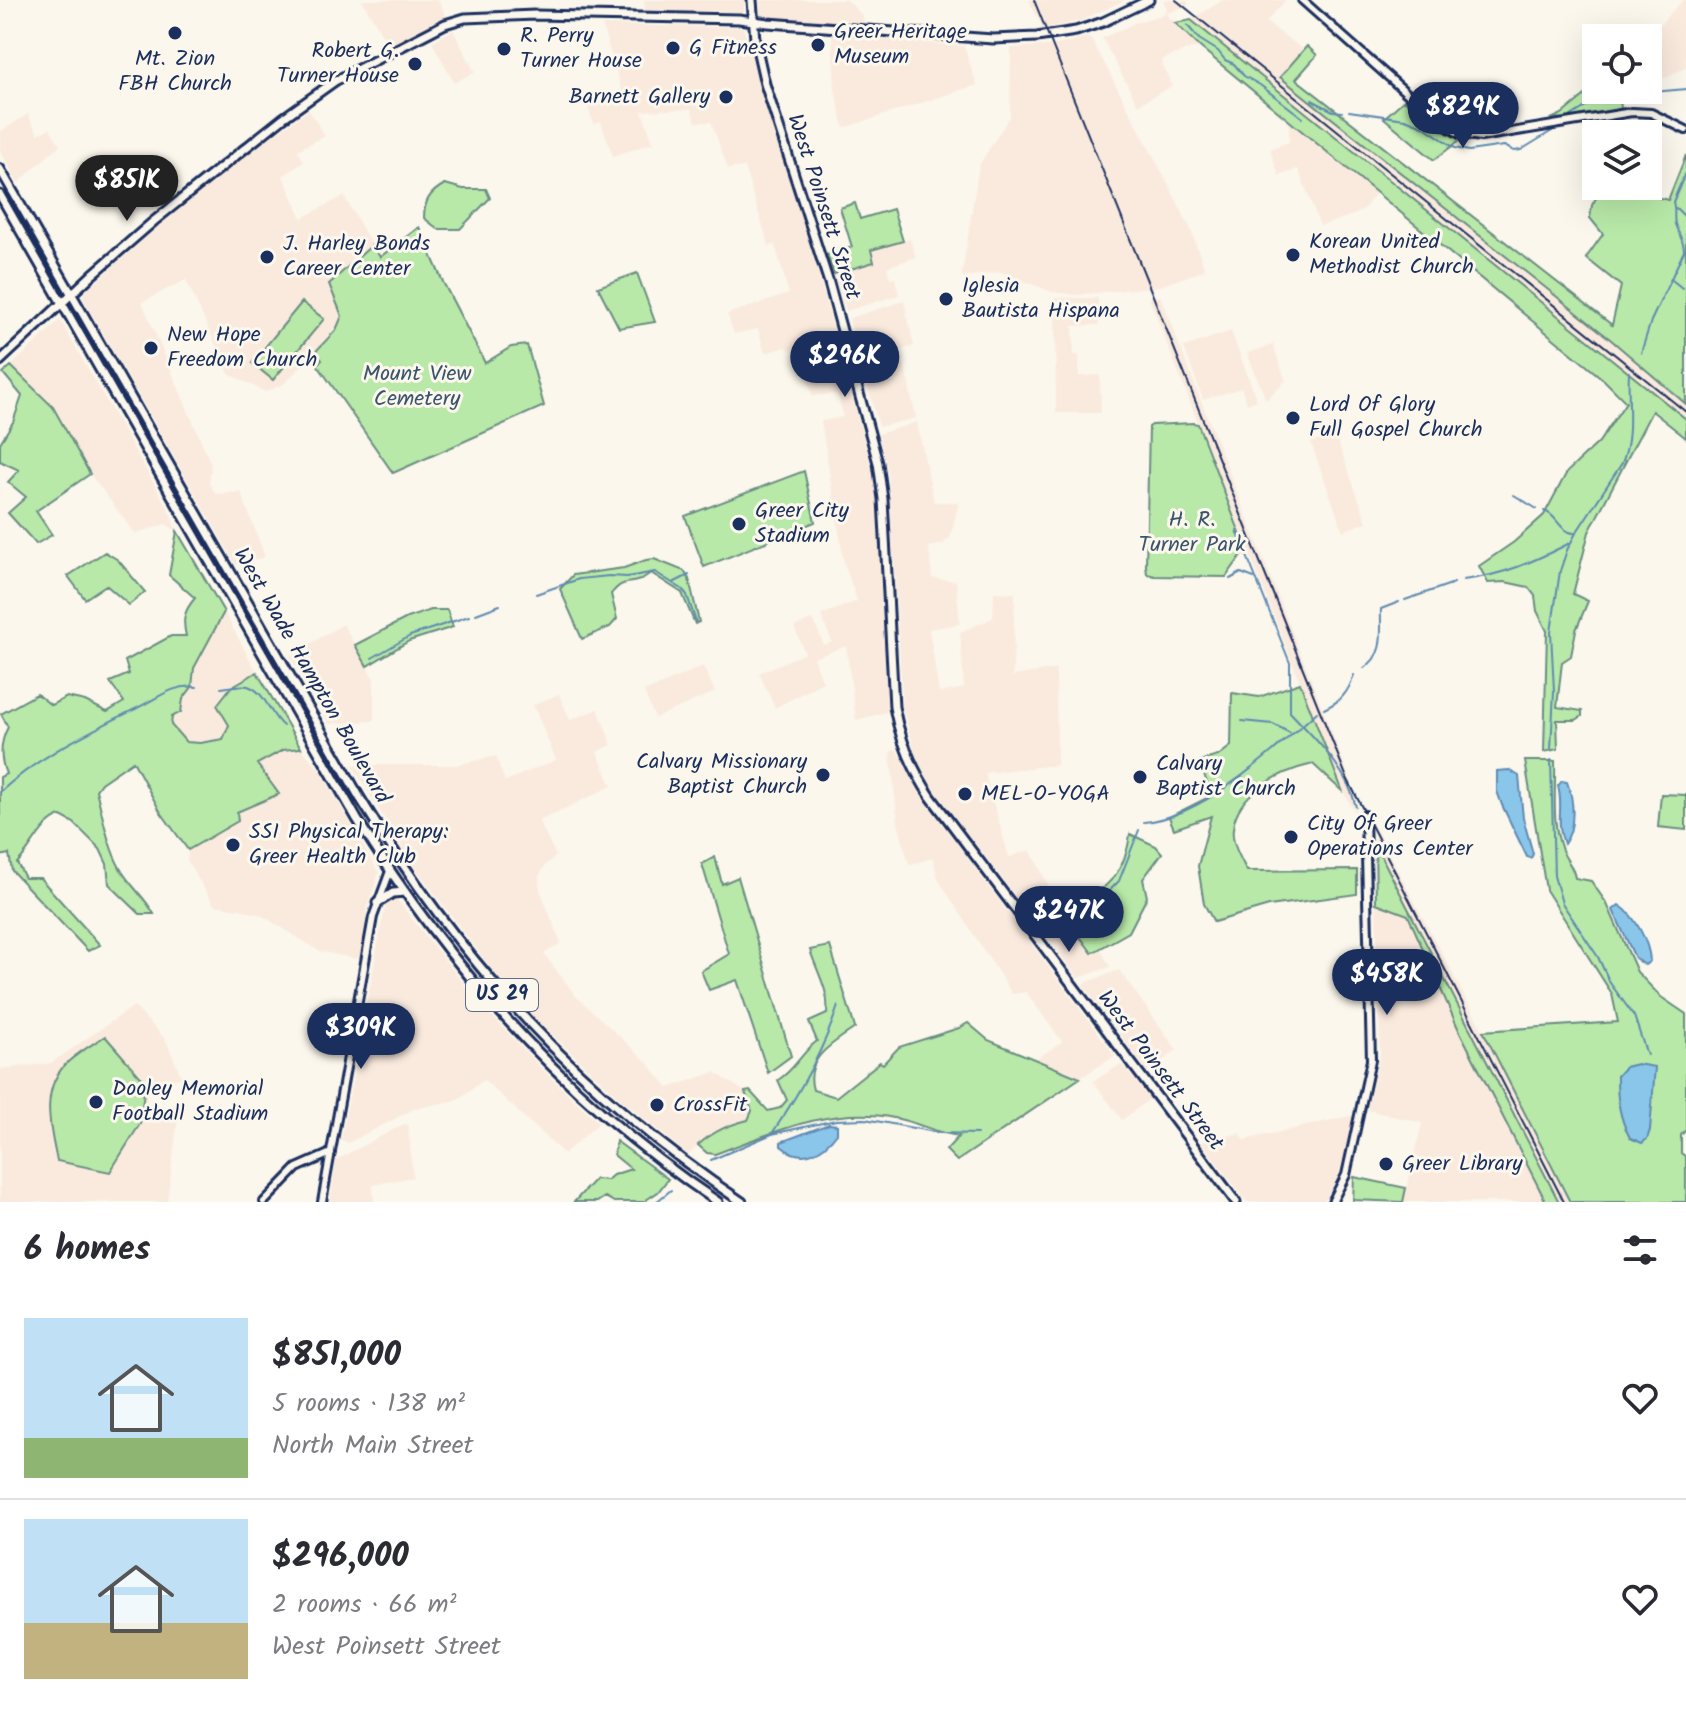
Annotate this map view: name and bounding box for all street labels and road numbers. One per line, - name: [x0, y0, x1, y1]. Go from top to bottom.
- street label: West Poinsett Street: [776, 110, 870, 305]
- street label: West Wade Hampton Boulevard: [223, 541, 399, 812]
- road number: US 29: [466, 979, 538, 1011]
- street label: West Poinsett Street: [1088, 983, 1233, 1159]

